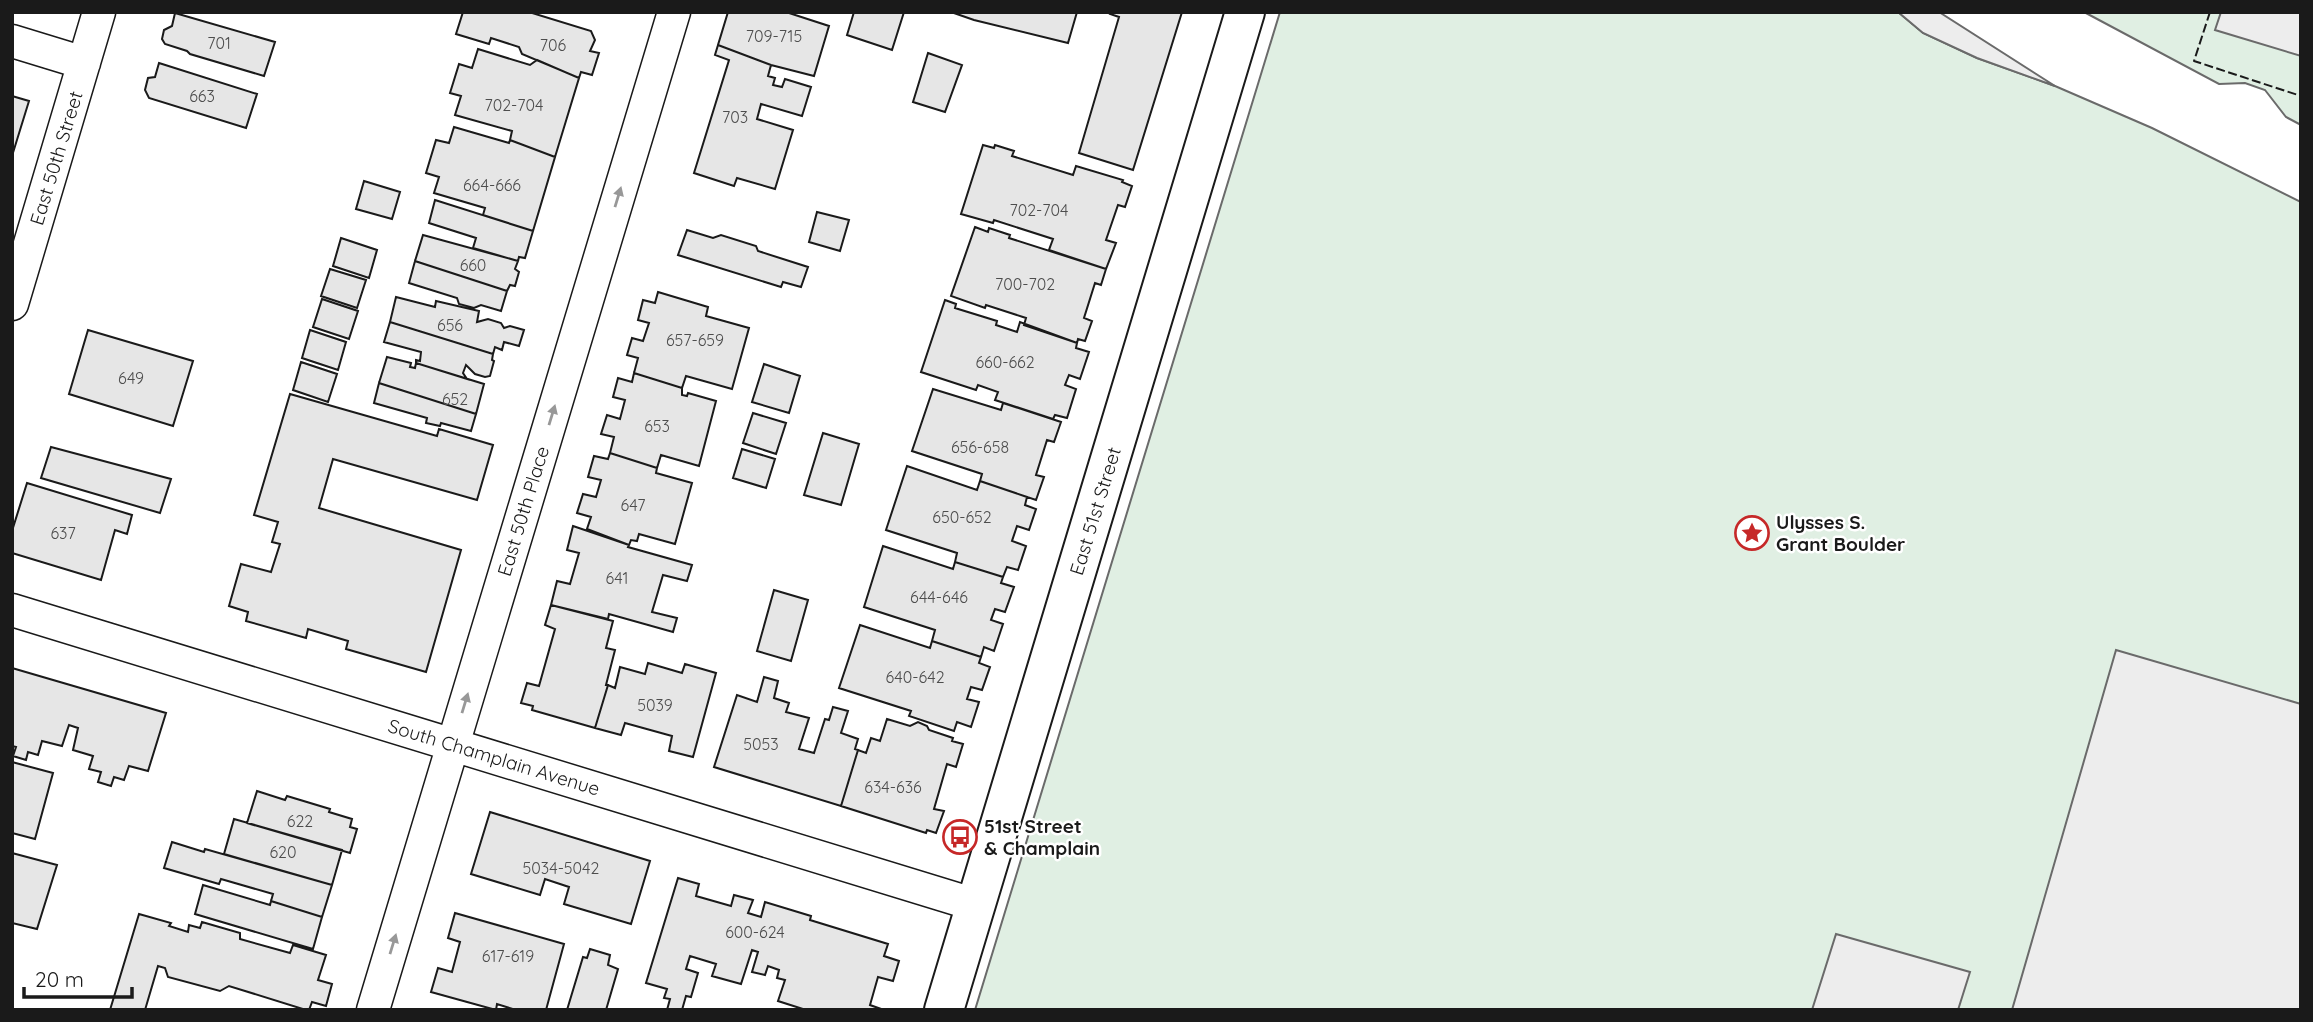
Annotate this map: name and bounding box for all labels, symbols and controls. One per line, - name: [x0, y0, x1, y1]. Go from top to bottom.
- house number: 709-715: [746, 26, 802, 46]
- house number: 701: [207, 33, 231, 53]
- house number: 706: [540, 35, 567, 55]
- house number: 663: [189, 86, 215, 106]
- street label: East 50th Street: [24, 88, 88, 228]
- house number: 702-704: [485, 95, 544, 115]
- house number: 703: [722, 107, 748, 127]
- house number: 664-666: [463, 175, 521, 195]
- one-way arrow: [614, 186, 624, 207]
- house number: 702-704: [1010, 200, 1069, 220]
- house number: 660: [460, 255, 486, 275]
- house number: 700-702: [995, 274, 1055, 294]
- house number: 656: [437, 315, 463, 335]
- house number: 657-659: [666, 330, 724, 350]
- house number: 660-662: [975, 352, 1035, 372]
- house number: 649: [118, 368, 144, 388]
- house number: 652: [442, 389, 468, 409]
- one-way arrow: [548, 404, 558, 425]
- house number: 653: [644, 416, 670, 436]
- house number: 656-658: [951, 437, 1009, 457]
- street label: East 50th Place: [492, 443, 554, 579]
- street label: East 51st Street: [1064, 444, 1126, 578]
- house number: 647: [620, 495, 646, 515]
- house number: 650-652: [932, 507, 992, 527]
- place label: Ulysses S. Grant Boulder: [1776, 510, 1905, 556]
- place icon: Ulysses S. Grant Boulder: [1733, 514, 1771, 552]
- house number: 637: [50, 523, 76, 543]
- house number: 641: [605, 568, 629, 588]
- house number: 644-646: [910, 587, 968, 607]
- house number: 640-642: [885, 667, 945, 687]
- one-way arrow: [461, 692, 471, 713]
- house number: 5039: [637, 695, 673, 715]
- street label: South Champlain Avenue: [385, 713, 603, 801]
- house number: 5053: [743, 734, 779, 754]
- house number: 634-636: [864, 777, 922, 797]
- house number: 622: [287, 811, 313, 831]
- place label: 51st Street & Champlain: [984, 814, 1100, 860]
- bus stop icon: 51st Street & Champlain: [941, 818, 979, 856]
- house number: 620: [270, 842, 297, 862]
- house number: 5034-5042: [523, 858, 600, 878]
- house number: 600-624: [725, 922, 785, 942]
- one-way arrow: [388, 934, 399, 955]
- house number: 617-619: [482, 946, 534, 966]
- scale bar: [24, 956, 133, 1000]
- text: 20 m: [35, 966, 84, 992]

